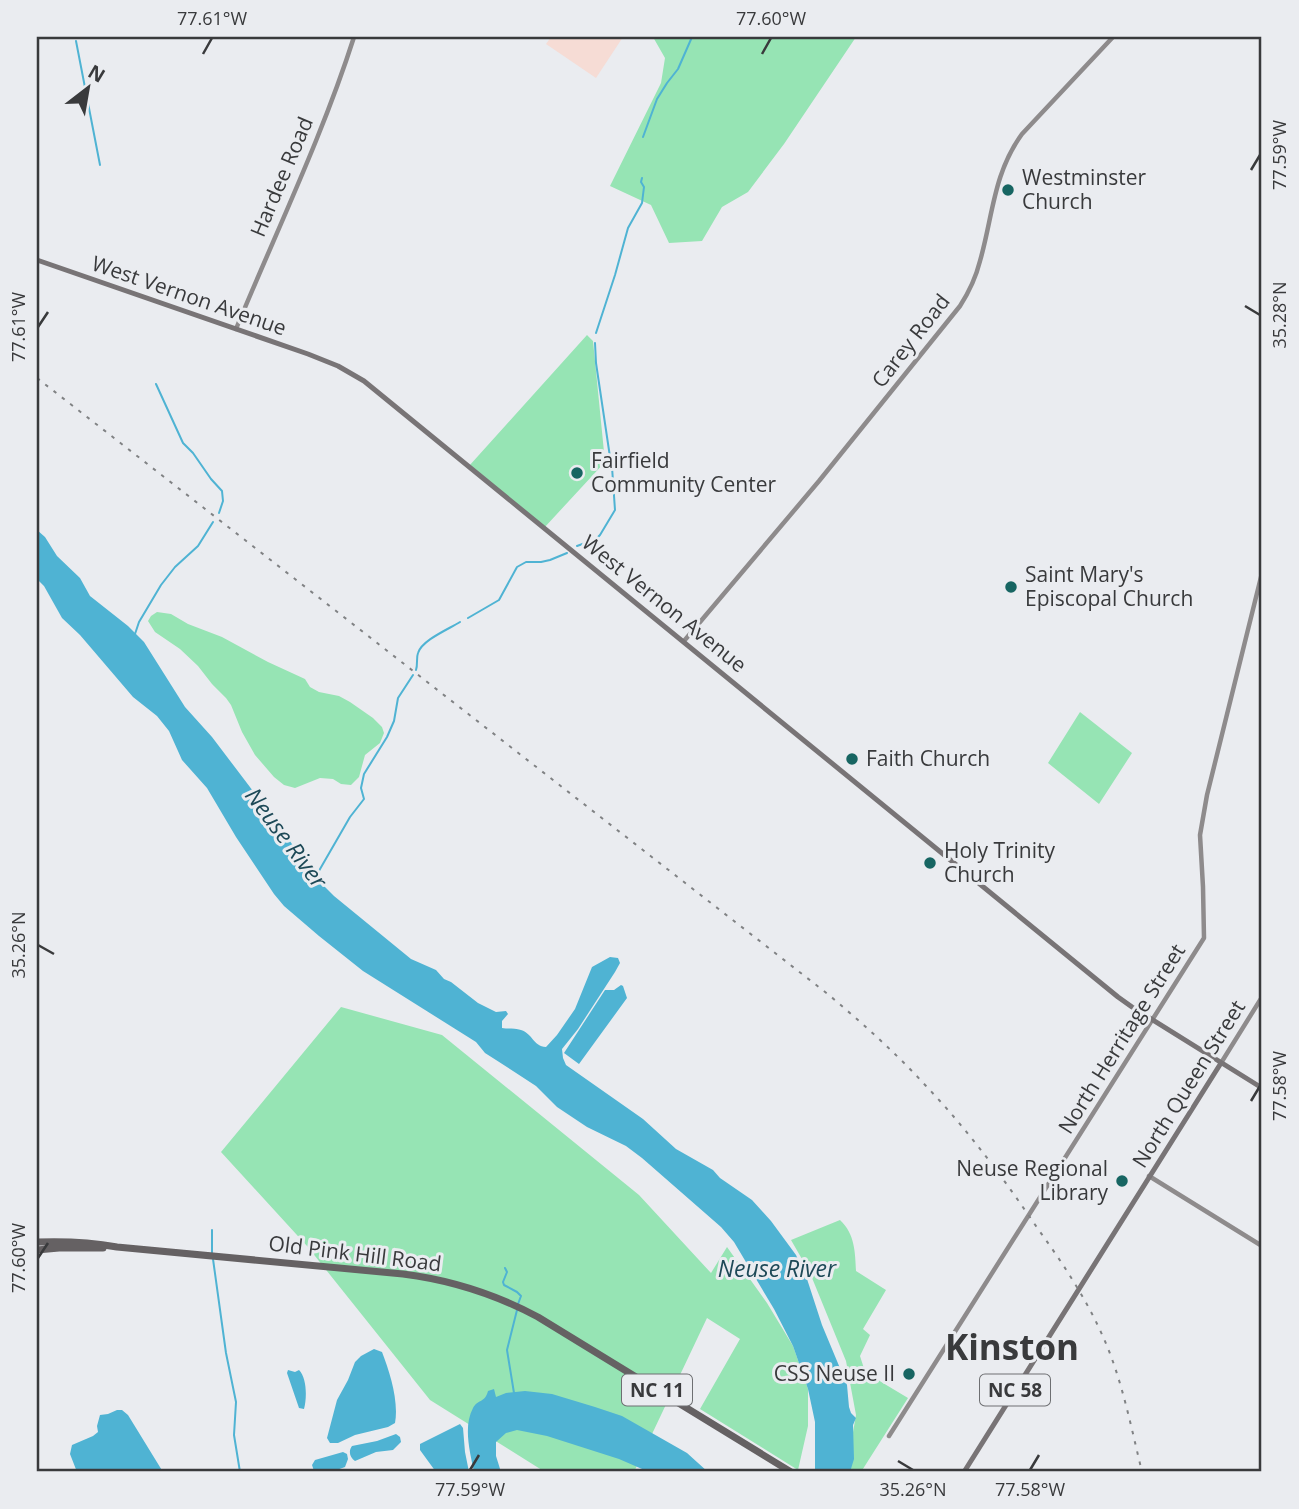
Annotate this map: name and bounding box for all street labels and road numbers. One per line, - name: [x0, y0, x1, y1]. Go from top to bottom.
- street label: Hardee Road: [243, 112, 319, 241]
- street label: West Vernon Avenue: [88, 249, 290, 341]
- street label: Carey Road: [865, 288, 956, 393]
- street label: West Vernon Avenue: [577, 528, 753, 678]
- street label: North Herritage Street: [1051, 938, 1191, 1139]
- street label: North Queen Street: [1125, 994, 1251, 1173]
- street label: Old Pink Hill Road: [267, 1228, 443, 1278]
- road number: NC 11: [622, 1374, 692, 1406]
- road number: NC 58: [980, 1374, 1050, 1406]

